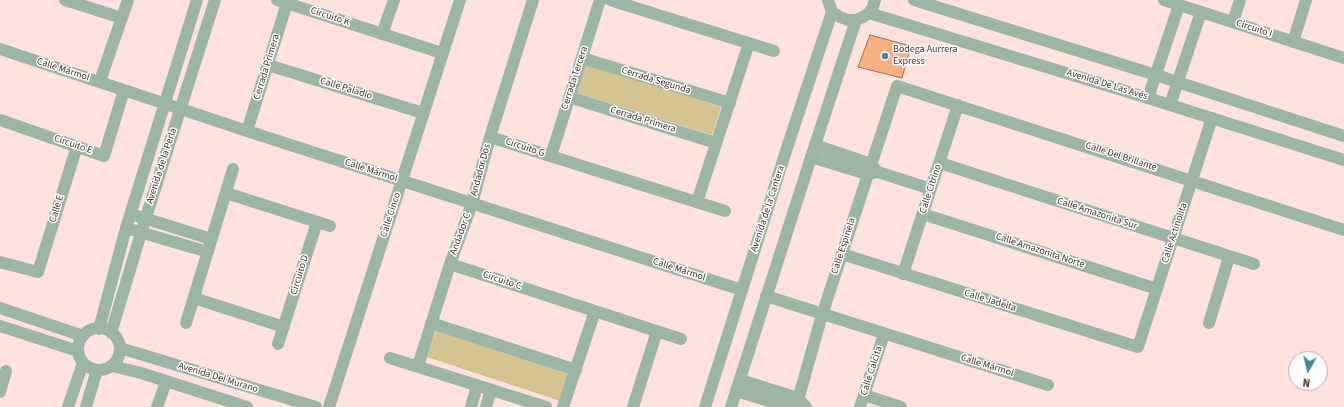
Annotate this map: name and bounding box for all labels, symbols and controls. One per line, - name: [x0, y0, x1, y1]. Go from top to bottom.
- street label: Circuito K: [309, 5, 351, 29]
- street label: Circuito I: [1234, 18, 1274, 40]
- street label: Cerrada Primera: [251, 33, 283, 101]
- place label: Bodega Aurrera Express: [893, 44, 958, 68]
- street label: Cerrada Tercera: [559, 45, 591, 111]
- marker: Bodega Aurrera Express: [880, 51, 890, 61]
- street label: Calle Mármol: [35, 56, 91, 84]
- street label: Cerrada Segunda: [620, 65, 692, 97]
- street label: Avenida De Las Avés: [1065, 67, 1149, 103]
- street label: Calle Paladio: [318, 75, 374, 103]
- street label: Cerrada Primera: [609, 104, 677, 136]
- street label: Avenida de la Perla: [144, 127, 180, 205]
- street label: Circuito E: [52, 133, 94, 157]
- street label: Circuito G: [504, 136, 546, 160]
- street label: Calle Del Brillante: [1084, 140, 1158, 174]
- street label: Andador Dos: [468, 143, 494, 197]
- street label: Calle Mármol: [343, 157, 399, 185]
- street label: Calle Citrino: [917, 163, 945, 215]
- street label: Avenida de la Cantera: [748, 164, 788, 254]
- street label: Calle Cinco: [378, 191, 404, 239]
- street label: Calle E: [47, 194, 67, 224]
- street label: Calle Amazonita Sur: [1055, 195, 1139, 233]
- street label: Calle Actinolita: [1160, 201, 1190, 265]
- street label: Andador C: [448, 211, 474, 257]
- street label: Calle Espinela: [829, 216, 859, 276]
- street label: Calle Amazonita Norte: [994, 231, 1086, 271]
- street label: Circuito D: [288, 254, 312, 296]
- street label: Calle Mármol: [651, 256, 707, 284]
- street label: Circuito C: [481, 269, 523, 293]
- street label: Calle Jadeita: [963, 287, 1017, 315]
- street label: Calle Calcita: [858, 345, 886, 397]
- north arrow: [1288, 351, 1328, 391]
- street label: Calle Mármol: [959, 352, 1015, 380]
- street label: Avenida Del Murano: [177, 360, 259, 396]
- text: N: [1302, 374, 1311, 390]

